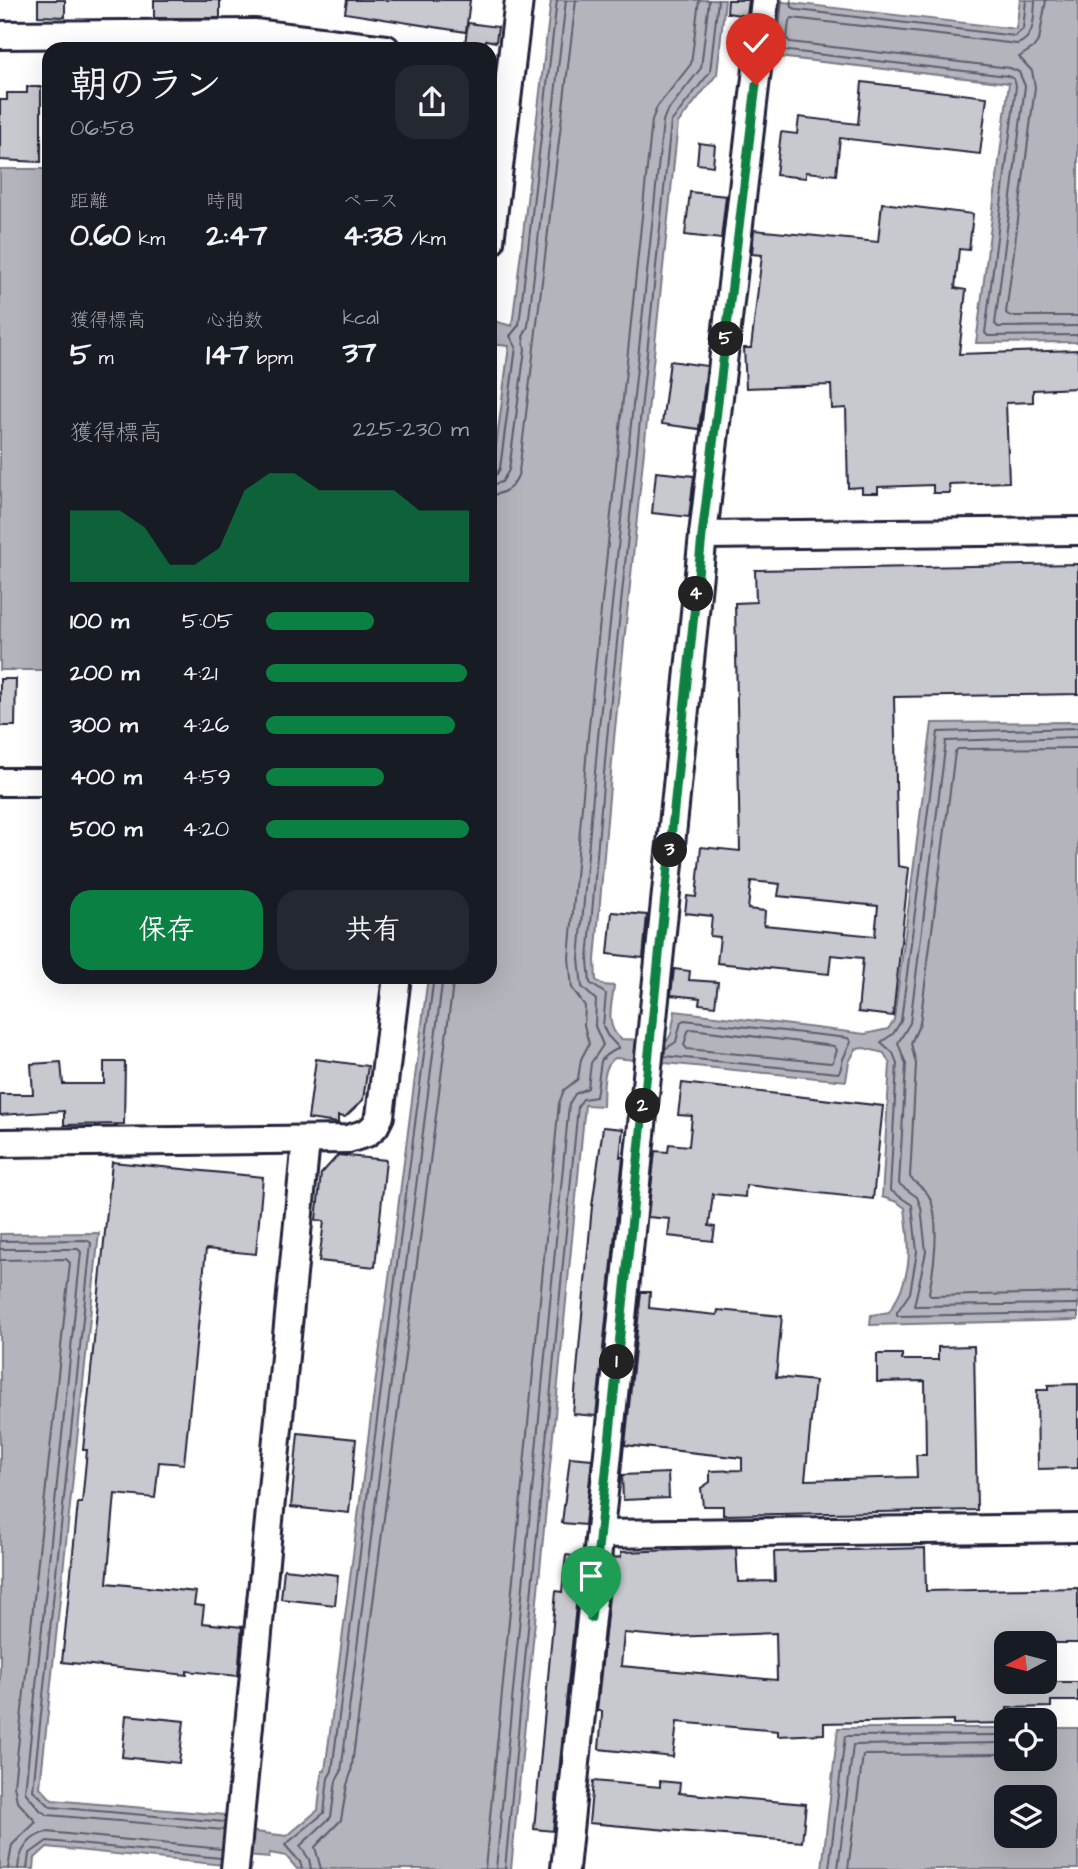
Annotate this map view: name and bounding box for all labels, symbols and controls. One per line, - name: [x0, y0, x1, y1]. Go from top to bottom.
- pin: [726, 13, 786, 85]
- icon: check: [737, 24, 775, 62]
- text: 朝のラン: [70, 60, 222, 112]
- button: share: [395, 65, 469, 139]
- text: 06:58: [70, 112, 134, 144]
- text: 距離: [70, 188, 108, 215]
- text: 時間: [206, 188, 244, 215]
- text: ペース: [343, 188, 399, 215]
- text: 0.60: [70, 215, 131, 257]
- text: 2:47: [206, 215, 267, 257]
- text: 4:38: [343, 215, 403, 257]
- text: km: [131, 226, 165, 253]
- text: /km: [403, 226, 446, 253]
- text: kcal: [343, 305, 379, 332]
- text: 獲得標高: [70, 307, 146, 334]
- text: 心拍数: [206, 307, 263, 334]
- pin: 5: [708, 322, 744, 356]
- text: 5: [719, 325, 732, 352]
- text: 37: [343, 332, 376, 374]
- text: 5: [70, 334, 91, 376]
- text: 147: [206, 334, 249, 376]
- text: m: [91, 345, 114, 372]
- text: bpm: [249, 345, 293, 372]
- text: 225–230 m: [353, 413, 469, 445]
- text: 獲得標高: [70, 417, 162, 449]
- pin: 4: [678, 576, 714, 612]
- text: 4: [689, 580, 702, 607]
- text: 100 m: [70, 605, 129, 637]
- text: 5:05: [182, 605, 233, 637]
- text: 200 m: [70, 657, 139, 689]
- text: 4:21: [182, 657, 218, 689]
- text: 300 m: [70, 709, 138, 741]
- text: 4:26: [182, 709, 229, 741]
- text: 400 m: [70, 761, 142, 793]
- text: 4:59: [182, 761, 231, 793]
- text: 500 m: [70, 813, 142, 845]
- text: 4:20: [182, 813, 229, 845]
- pin: 3: [652, 832, 688, 868]
- text: 3: [665, 836, 674, 863]
- button: 保存: [70, 890, 263, 970]
- button: 共有: [277, 890, 469, 970]
- pin: 2: [626, 1088, 660, 1124]
- text: 2: [637, 1092, 648, 1119]
- pin: 1: [600, 1344, 634, 1380]
- text: 1: [615, 1348, 618, 1375]
- pin: [561, 1546, 621, 1618]
- icon: arrive: [572, 1557, 610, 1595]
- north arrow: [994, 1631, 1057, 1694]
- map controls: [994, 1631, 1057, 1848]
- button: locate: [994, 1708, 1057, 1771]
- button: layers: [994, 1785, 1057, 1848]

